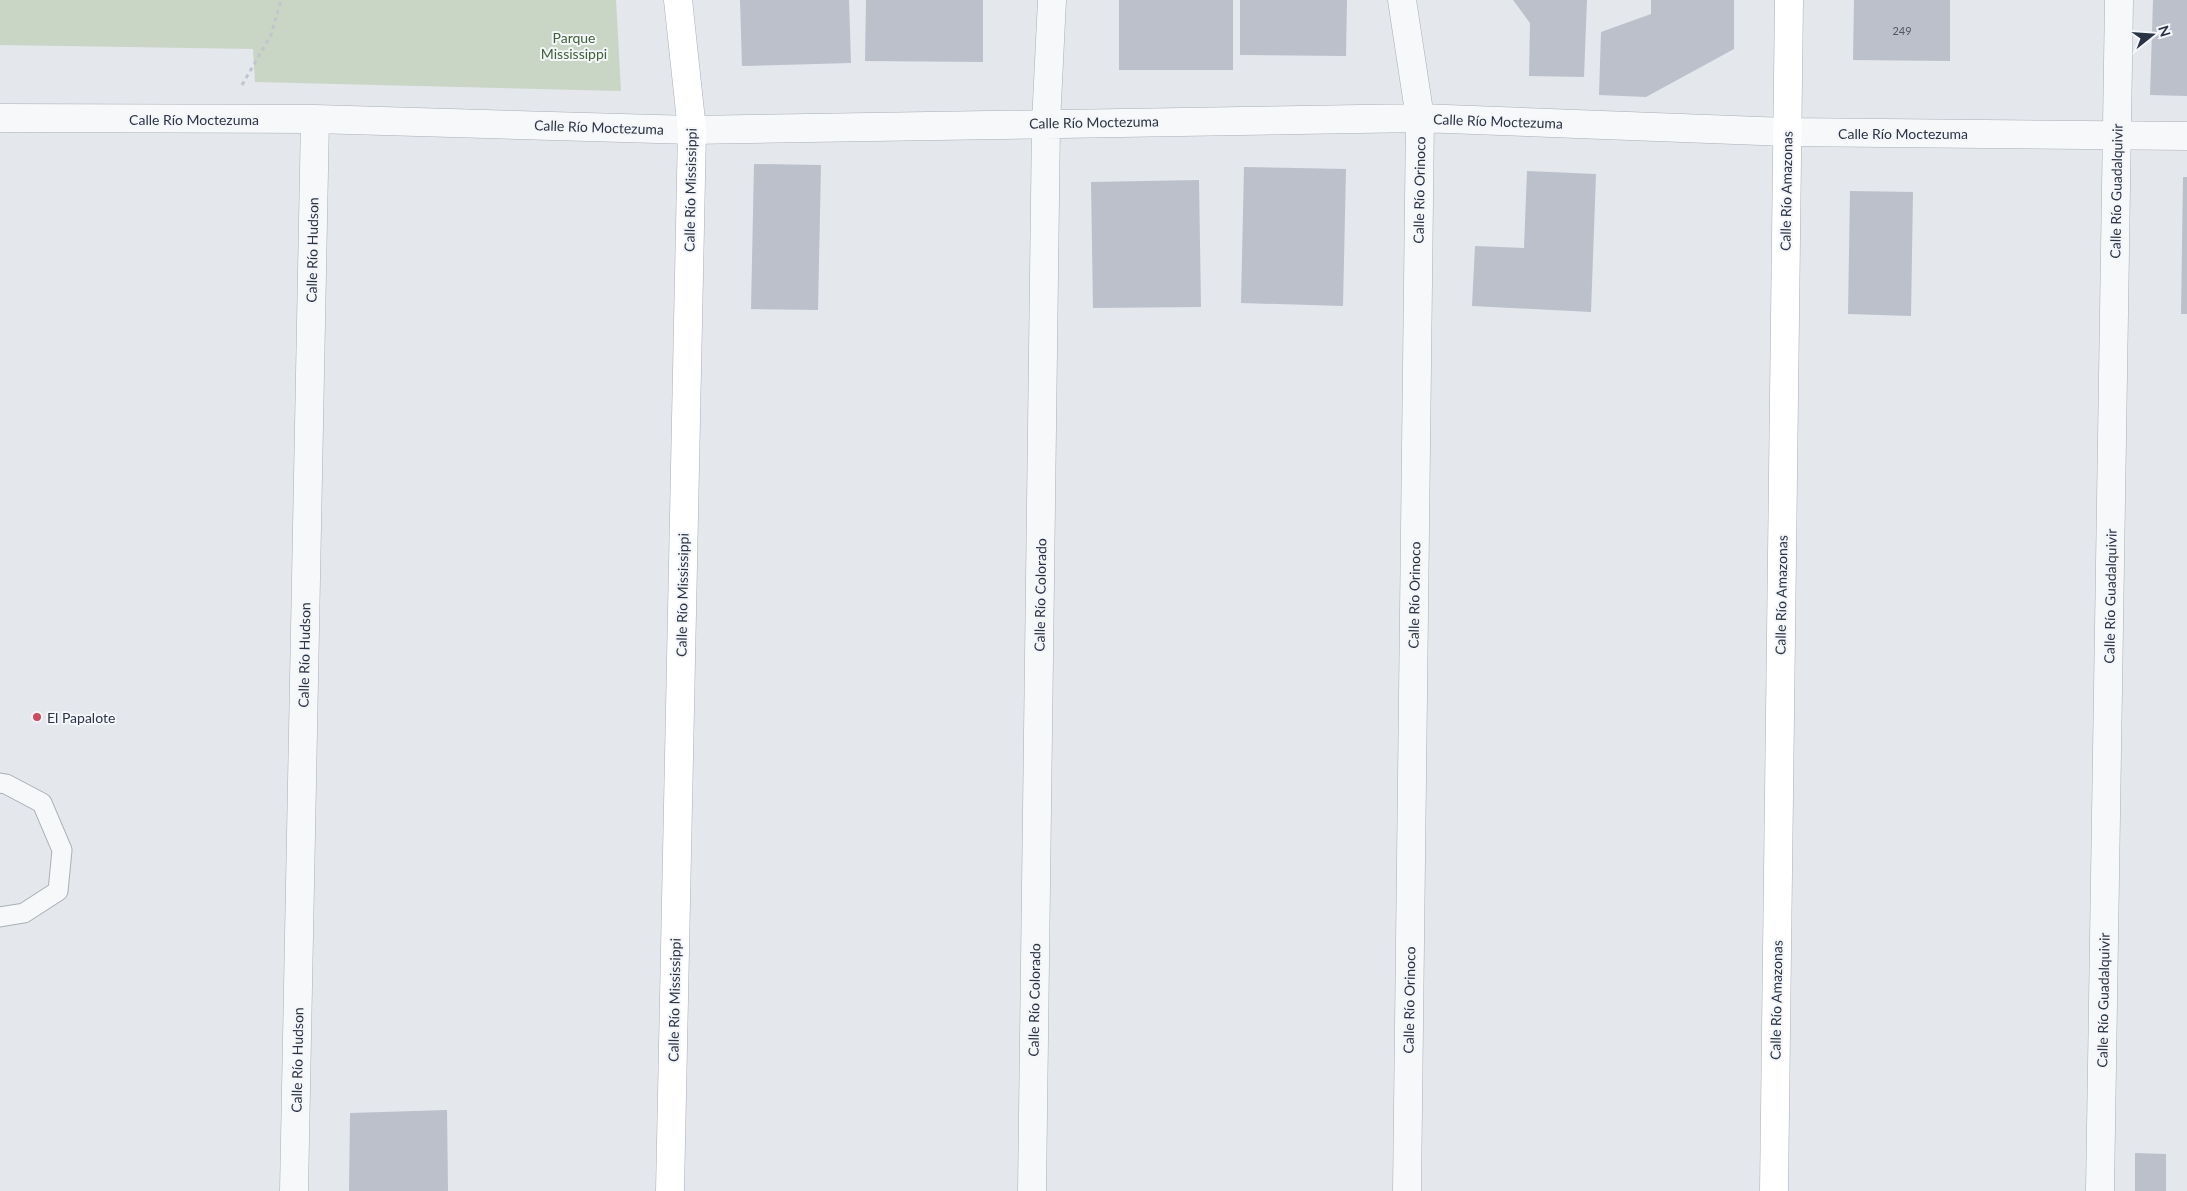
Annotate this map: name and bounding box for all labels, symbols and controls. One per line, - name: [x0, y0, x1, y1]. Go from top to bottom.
- north arrow: [2127, 10, 2177, 60]
- text: N: [2155, 23, 2175, 39]
- house number: 249: [1892, 24, 1912, 37]
- park label: Parque Mississippi: [541, 29, 607, 62]
- street label: Calle Río Moctezuma: [1433, 110, 1563, 132]
- street label: Calle Río Moctezuma: [129, 111, 259, 128]
- street label: Calle Río Moctezuma: [1029, 112, 1159, 132]
- street label: Calle Río Moctezuma: [534, 116, 664, 138]
- street label: Calle Río Guadalquivir: [2106, 123, 2126, 259]
- street label: Calle Río Moctezuma: [1838, 125, 1968, 142]
- street label: Calle Río Mississippi: [680, 128, 700, 252]
- street label: Calle Río Amazonas: [1776, 131, 1796, 251]
- street label: Calle Río Orinoco: [1410, 136, 1428, 244]
- street label: Calle Río Hudson: [303, 197, 321, 303]
- street label: Calle Río Guadalquivir: [2100, 528, 2120, 664]
- street label: Calle Río Mississippi: [672, 533, 692, 657]
- street label: Calle Río Amazonas: [1771, 535, 1791, 655]
- street label: Calle Río Colorado: [1031, 538, 1049, 652]
- street label: Calle Río Orinoco: [1405, 541, 1423, 649]
- street label: Calle Río Hudson: [295, 602, 313, 708]
- place label: El Papalote: [47, 709, 115, 726]
- marker: El Papalote: [31, 711, 43, 723]
- street label: Calle Río Guadalquivir: [2093, 932, 2113, 1068]
- street label: Calle Río Mississippi: [664, 938, 684, 1062]
- street label: Calle Río Amazonas: [1766, 940, 1786, 1060]
- street label: Calle Río Colorado: [1025, 943, 1043, 1057]
- street label: Calle Río Orinoco: [1400, 946, 1418, 1054]
- street label: Calle Río Hudson: [288, 1007, 306, 1113]

